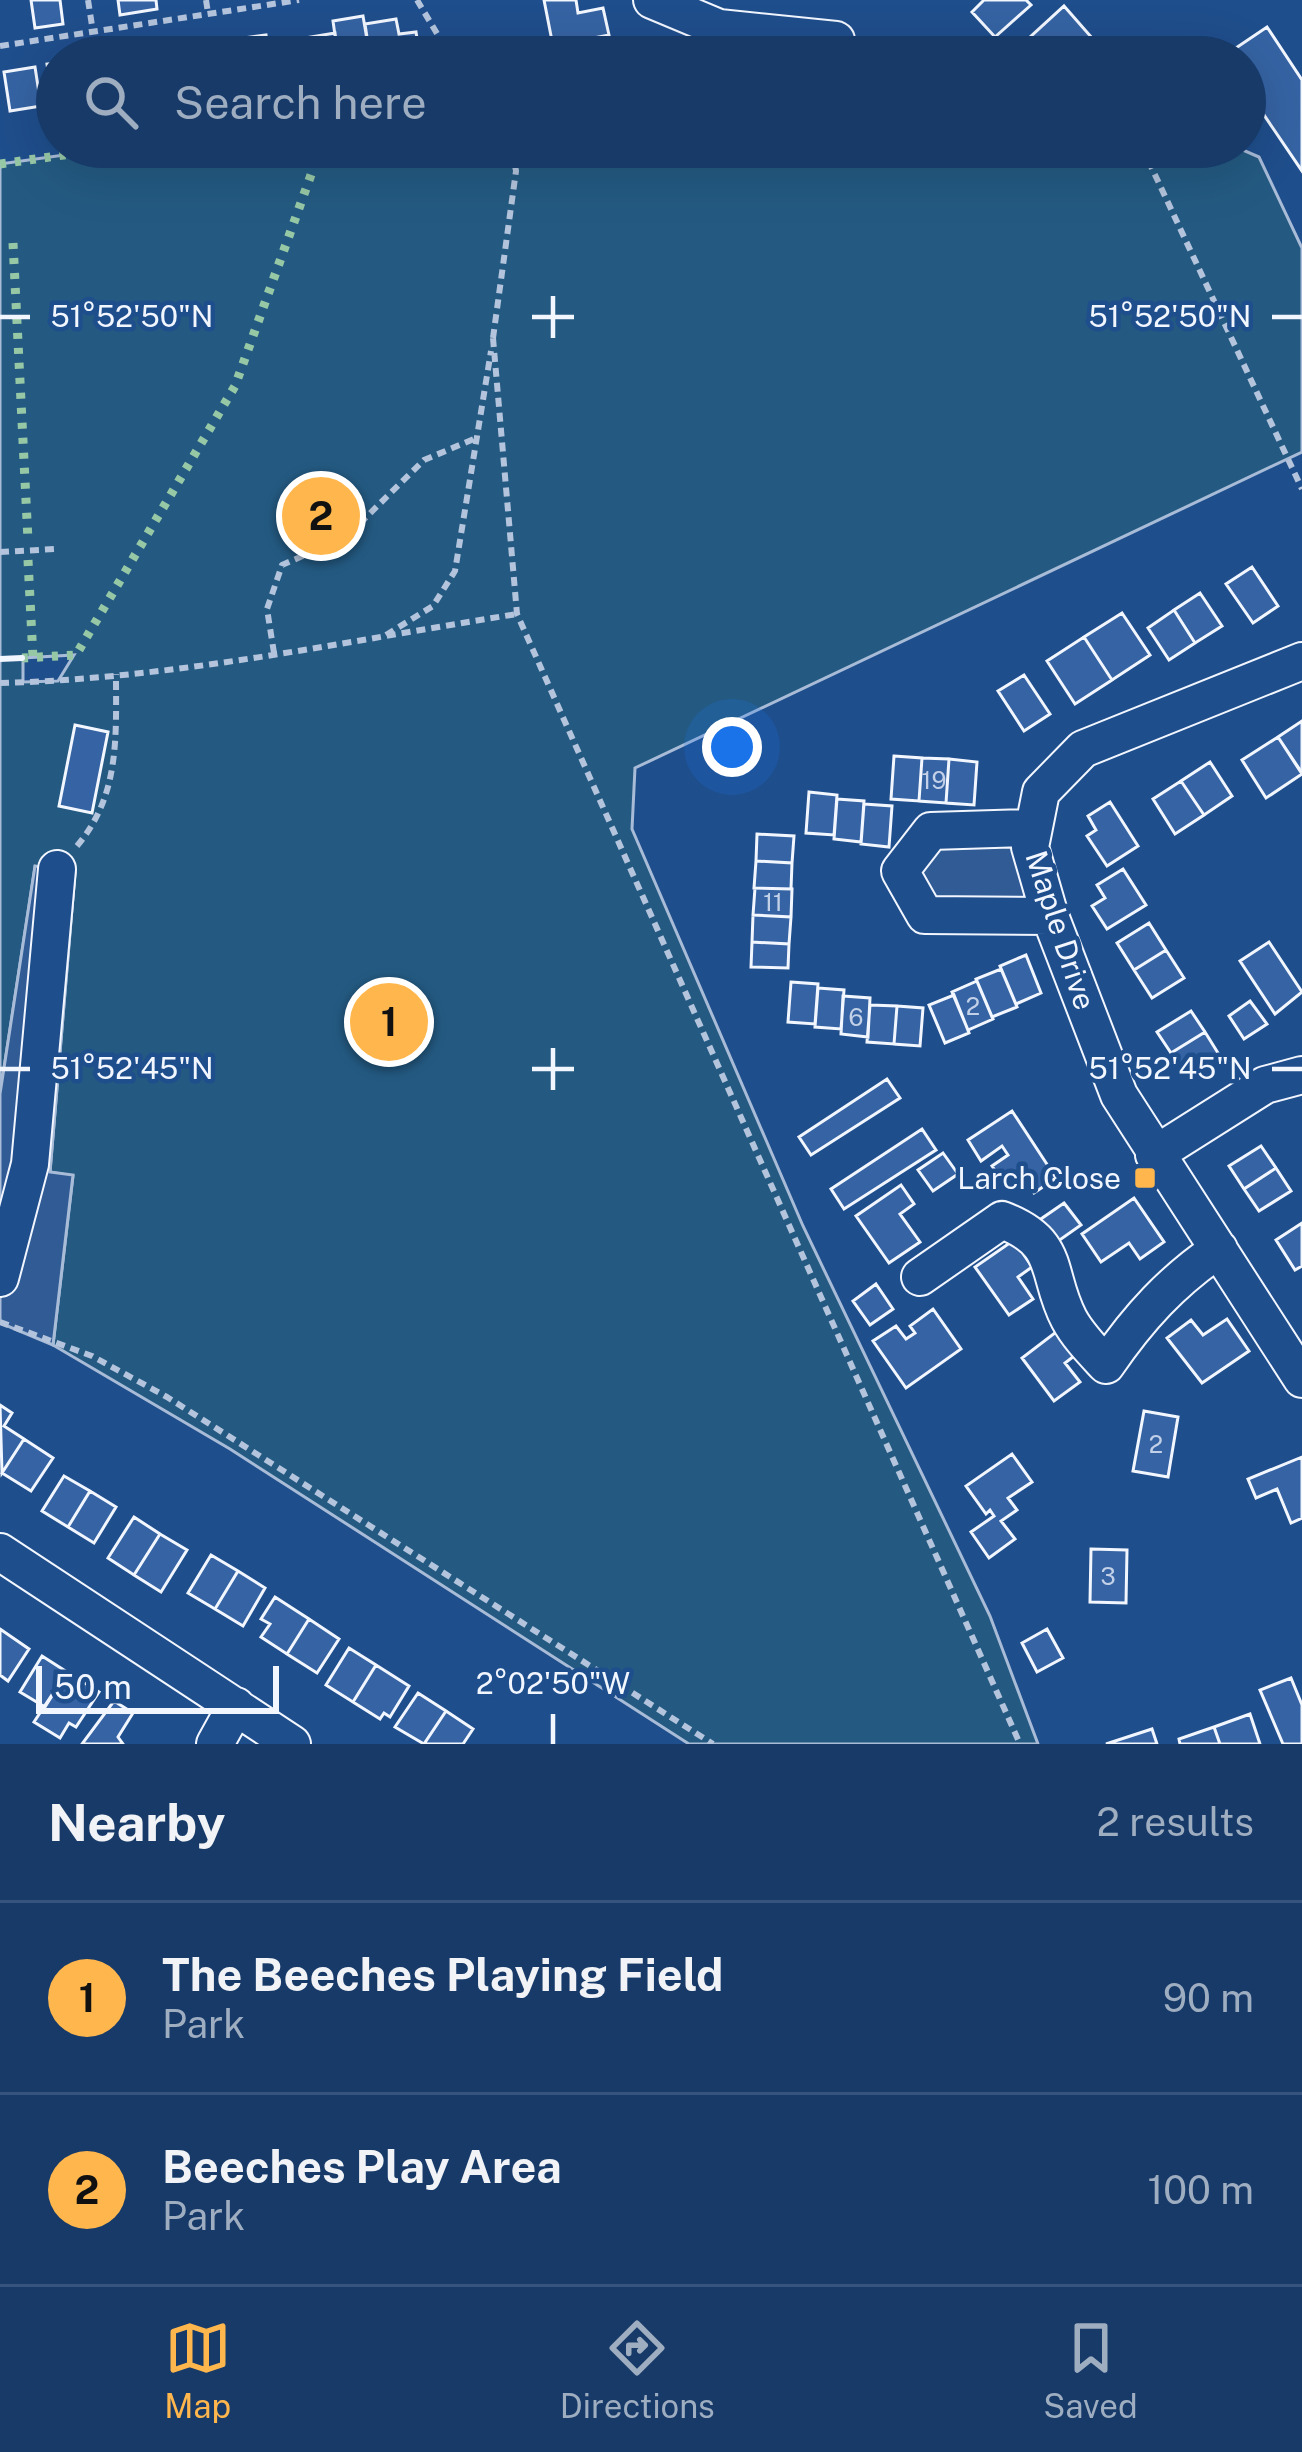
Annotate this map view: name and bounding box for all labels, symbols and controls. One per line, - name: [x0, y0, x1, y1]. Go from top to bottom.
- search box: [36, 36, 1266, 168]
- icon: search: [78, 69, 144, 135]
- text: Search here: [174, 76, 427, 129]
- text: 51°52'50"N: [51, 298, 213, 334]
- text: 51°52'50"N: [1089, 298, 1251, 334]
- pin: 2: [282, 471, 360, 561]
- your location: [702, 717, 762, 777]
- house number: 19: [922, 766, 946, 794]
- street label: Maple Drive: [1018, 846, 1104, 1014]
- house number: 11: [763, 888, 783, 916]
- pin: 1: [350, 977, 428, 1067]
- house number: 2: [966, 992, 980, 1020]
- house number: 6: [849, 1003, 863, 1031]
- text: 51°52'45"N: [50, 1050, 214, 1086]
- text: 51°52'45"N: [1088, 1050, 1252, 1086]
- place label: Larch Close: [957, 1160, 1121, 1196]
- marker: Larch Close: [1132, 1165, 1158, 1191]
- house number: 2: [1149, 1430, 1163, 1458]
- house number: 3: [1100, 1562, 1116, 1590]
- scale bar: [36, 1660, 279, 1713]
- text: 2°02'50"W: [476, 1665, 630, 1701]
- text: 50 m: [54, 1668, 132, 1706]
- text: Nearby: [48, 1793, 225, 1852]
- text: 2 results: [1097, 1799, 1254, 1845]
- text: The Beeches Playing Field: [162, 1948, 724, 2001]
- text: 1: [79, 1975, 95, 2021]
- text: 90 m: [1163, 1975, 1254, 2021]
- text: Park: [162, 2001, 245, 2047]
- text: Beeches Play Area: [162, 2140, 562, 2193]
- text: 2: [75, 2167, 99, 2213]
- text: 100 m: [1147, 2167, 1254, 2213]
- text: Park: [162, 2193, 245, 2239]
- tab: Map: [164, 2315, 231, 2425]
- tab: Directions: [560, 2315, 715, 2425]
- tab: Saved: [1043, 2315, 1138, 2425]

